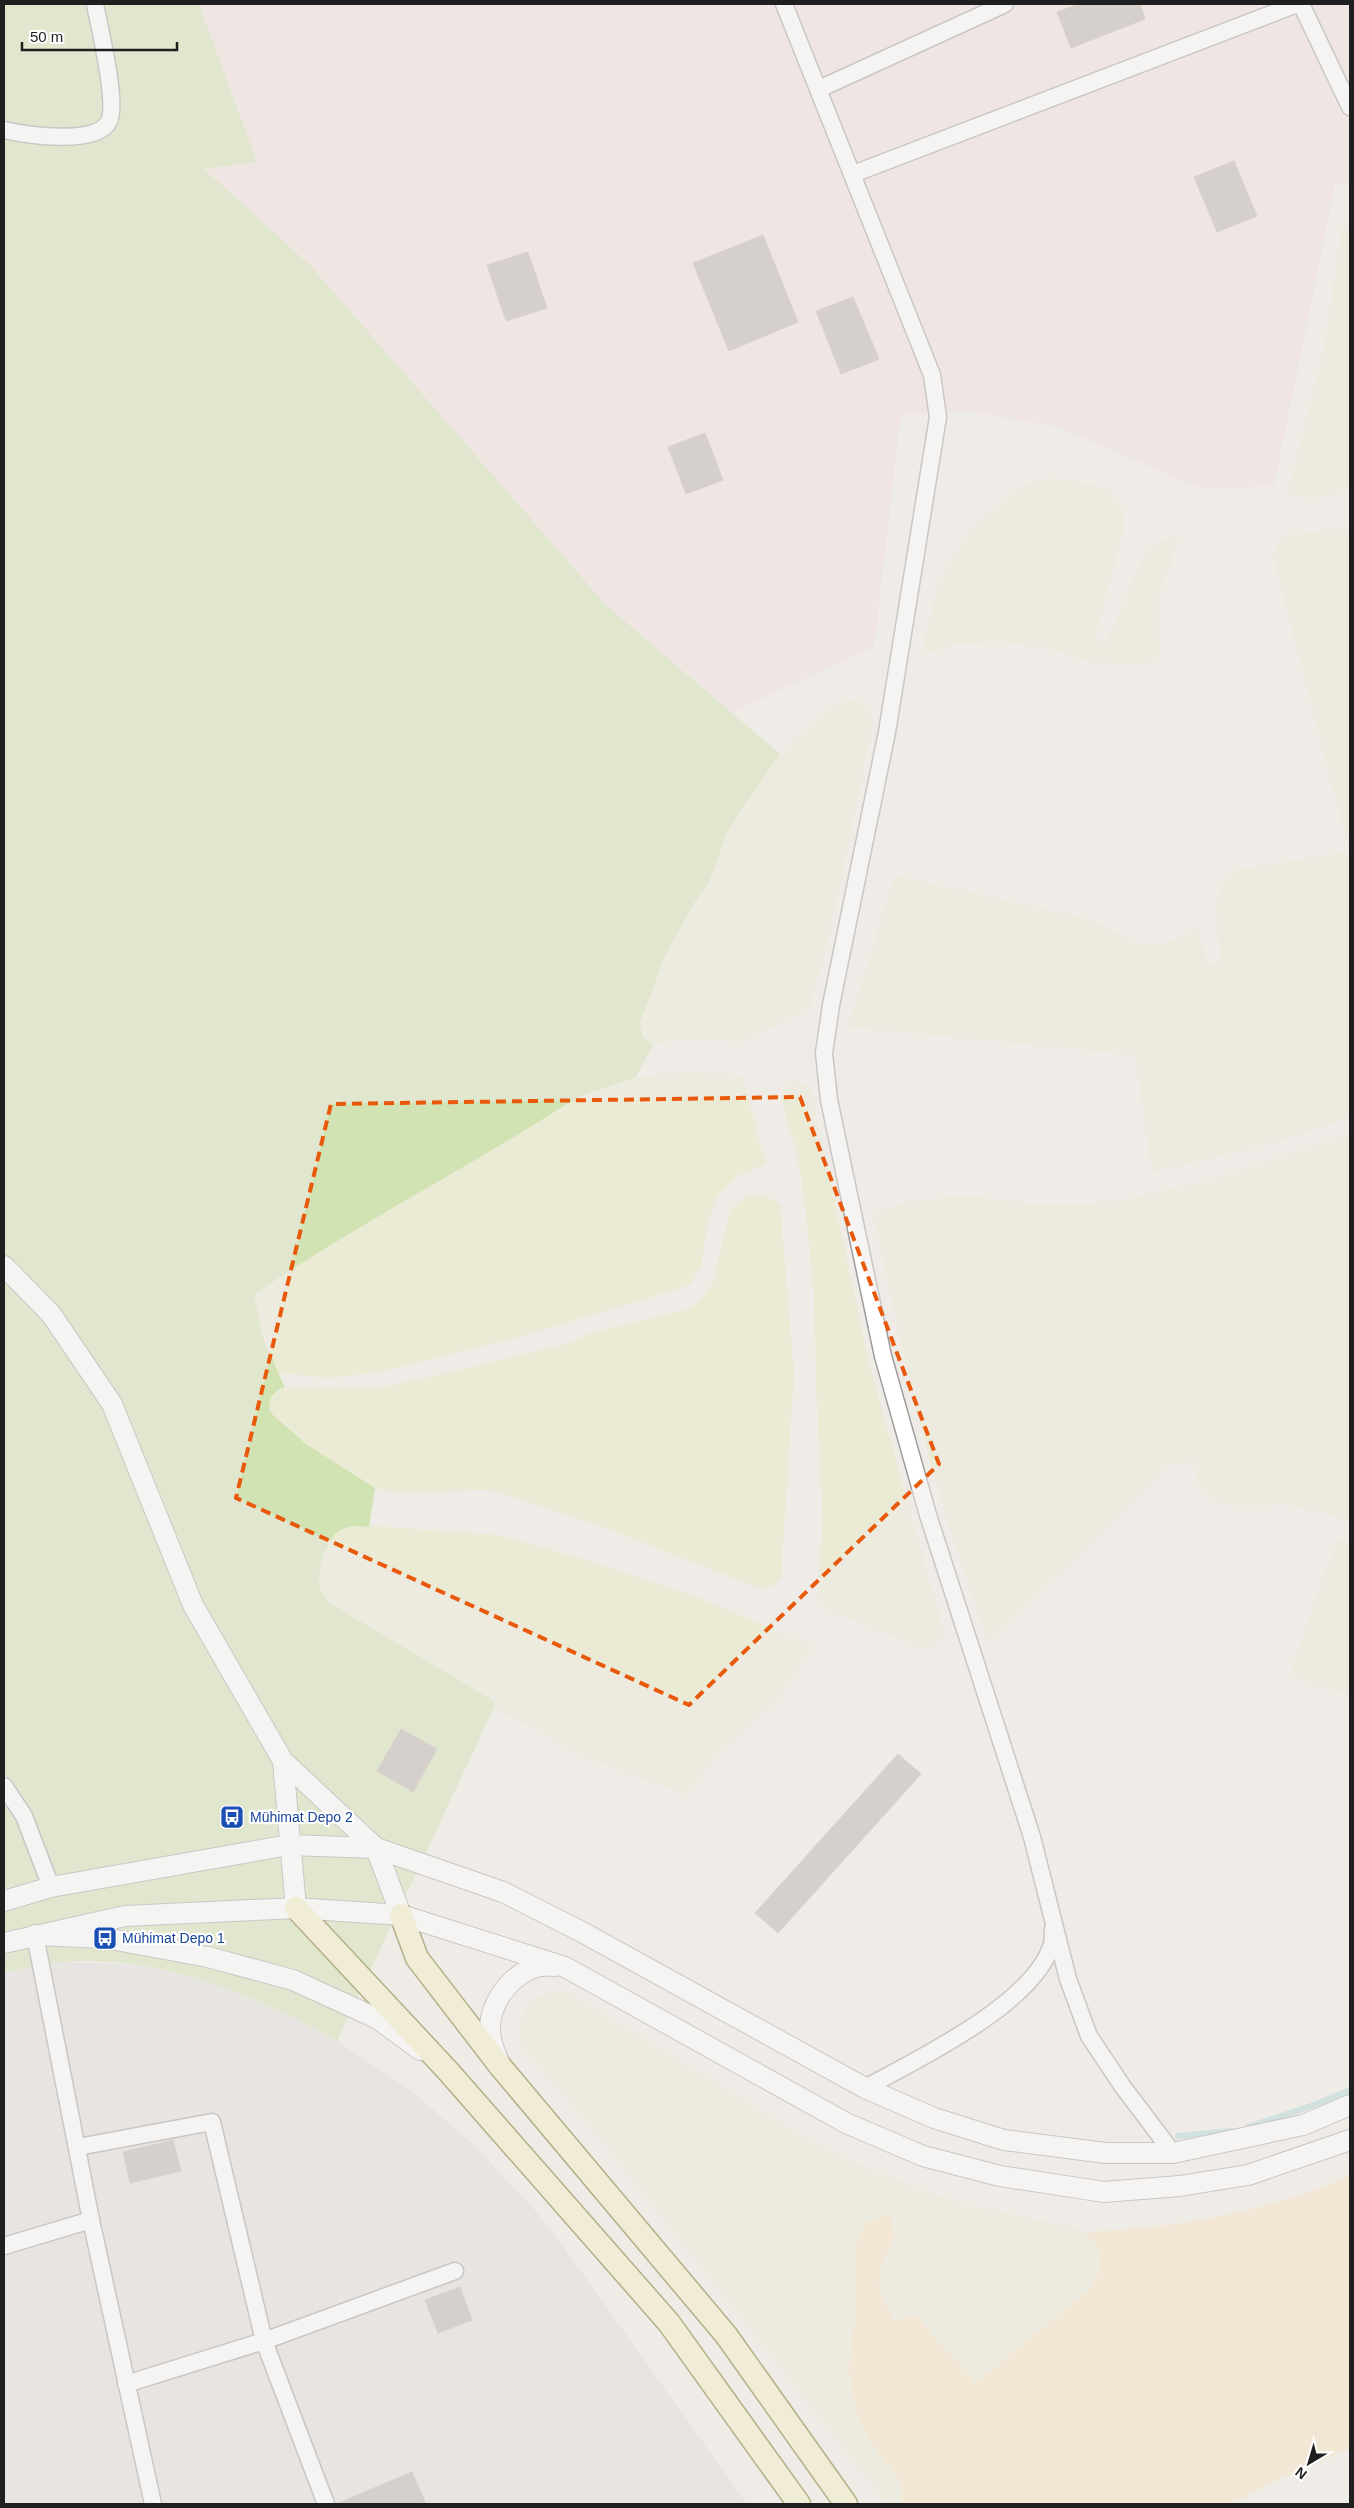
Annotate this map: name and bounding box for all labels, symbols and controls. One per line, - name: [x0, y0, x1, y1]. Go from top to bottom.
- scale bar: [22, 20, 178, 52]
- text: 50 m: [30, 28, 63, 45]
- bus stop icon: Mühimat Depo 2: [219, 1804, 245, 1830]
- place label: Mühimat Depo 2: [250, 1809, 353, 1825]
- bus stop icon: Mühimat Depo 1: [92, 1925, 118, 1951]
- place label: Mühimat Depo 1: [122, 1930, 225, 1946]
- north arrow: [1284, 2438, 1334, 2488]
- text: N: [1292, 2464, 1310, 2483]

